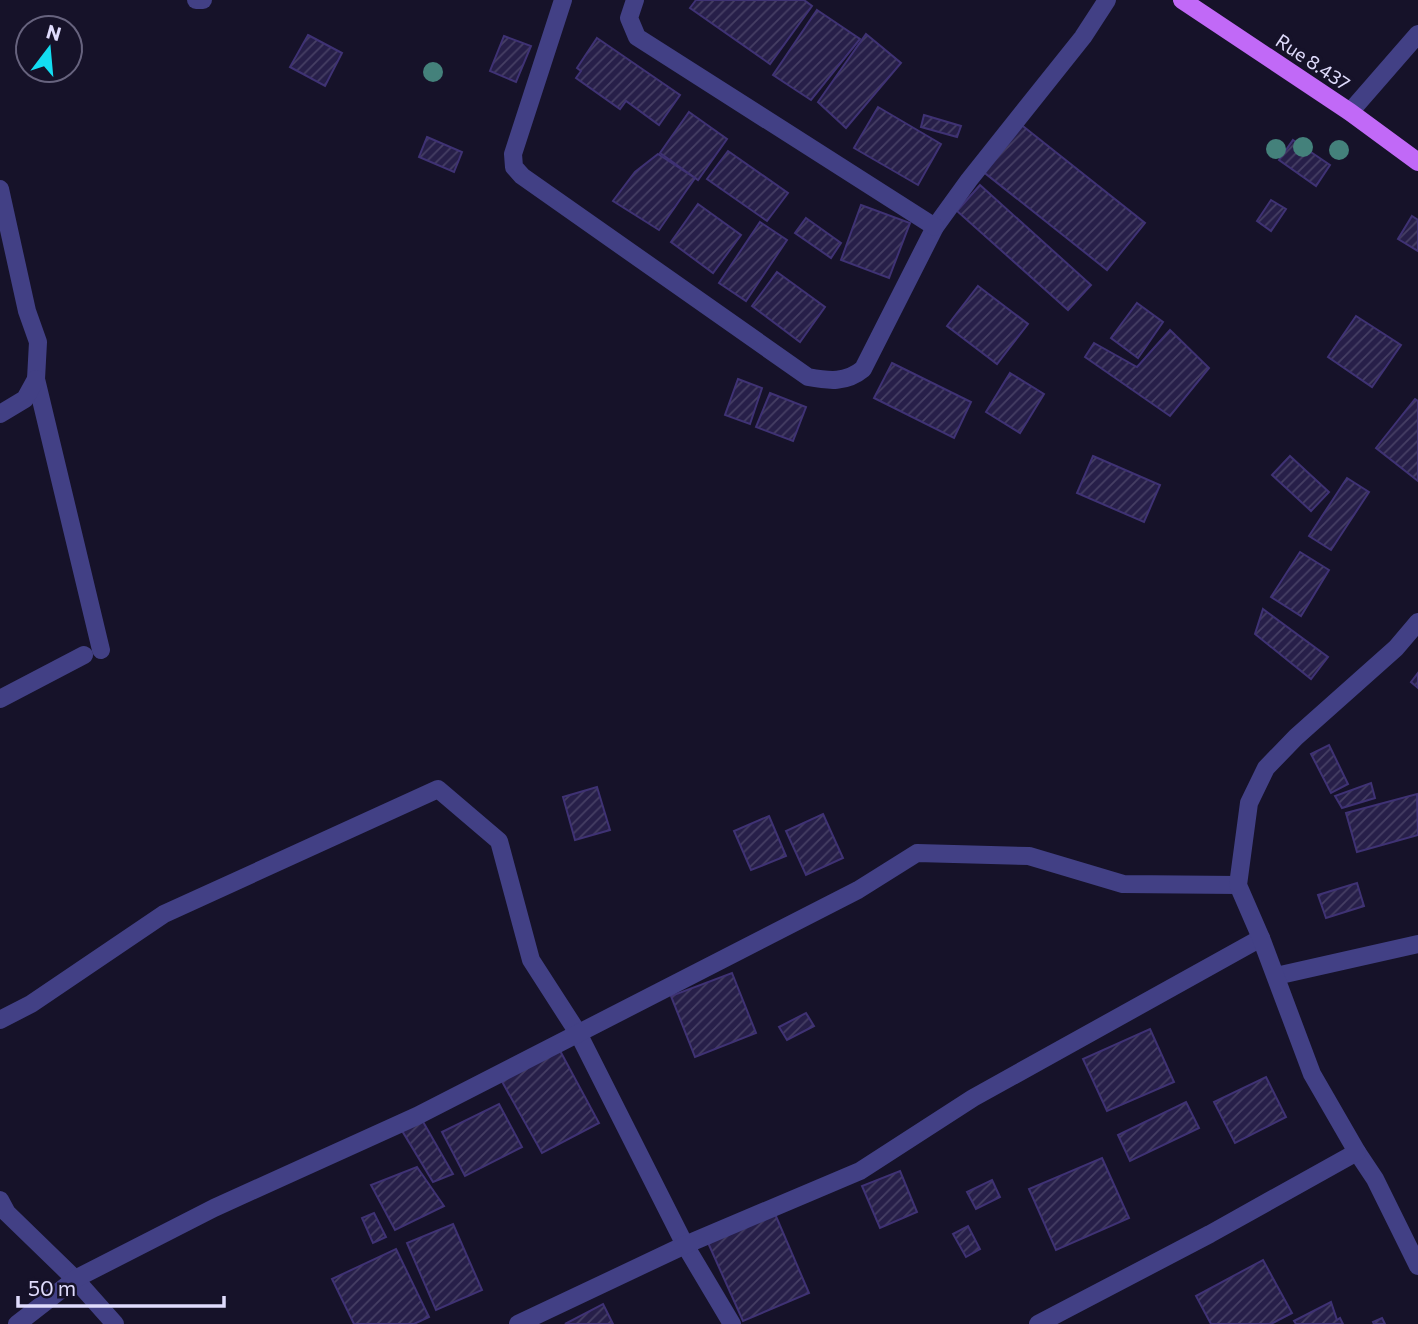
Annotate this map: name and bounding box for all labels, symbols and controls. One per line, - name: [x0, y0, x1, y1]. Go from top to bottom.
- north arrow: [14, 14, 84, 84]
- text: N: [44, 19, 64, 45]
- street label: Rue 8.437: [1272, 28, 1355, 95]
- scale bar: [18, 1264, 224, 1308]
- text: 50 m: [28, 1275, 76, 1300]

